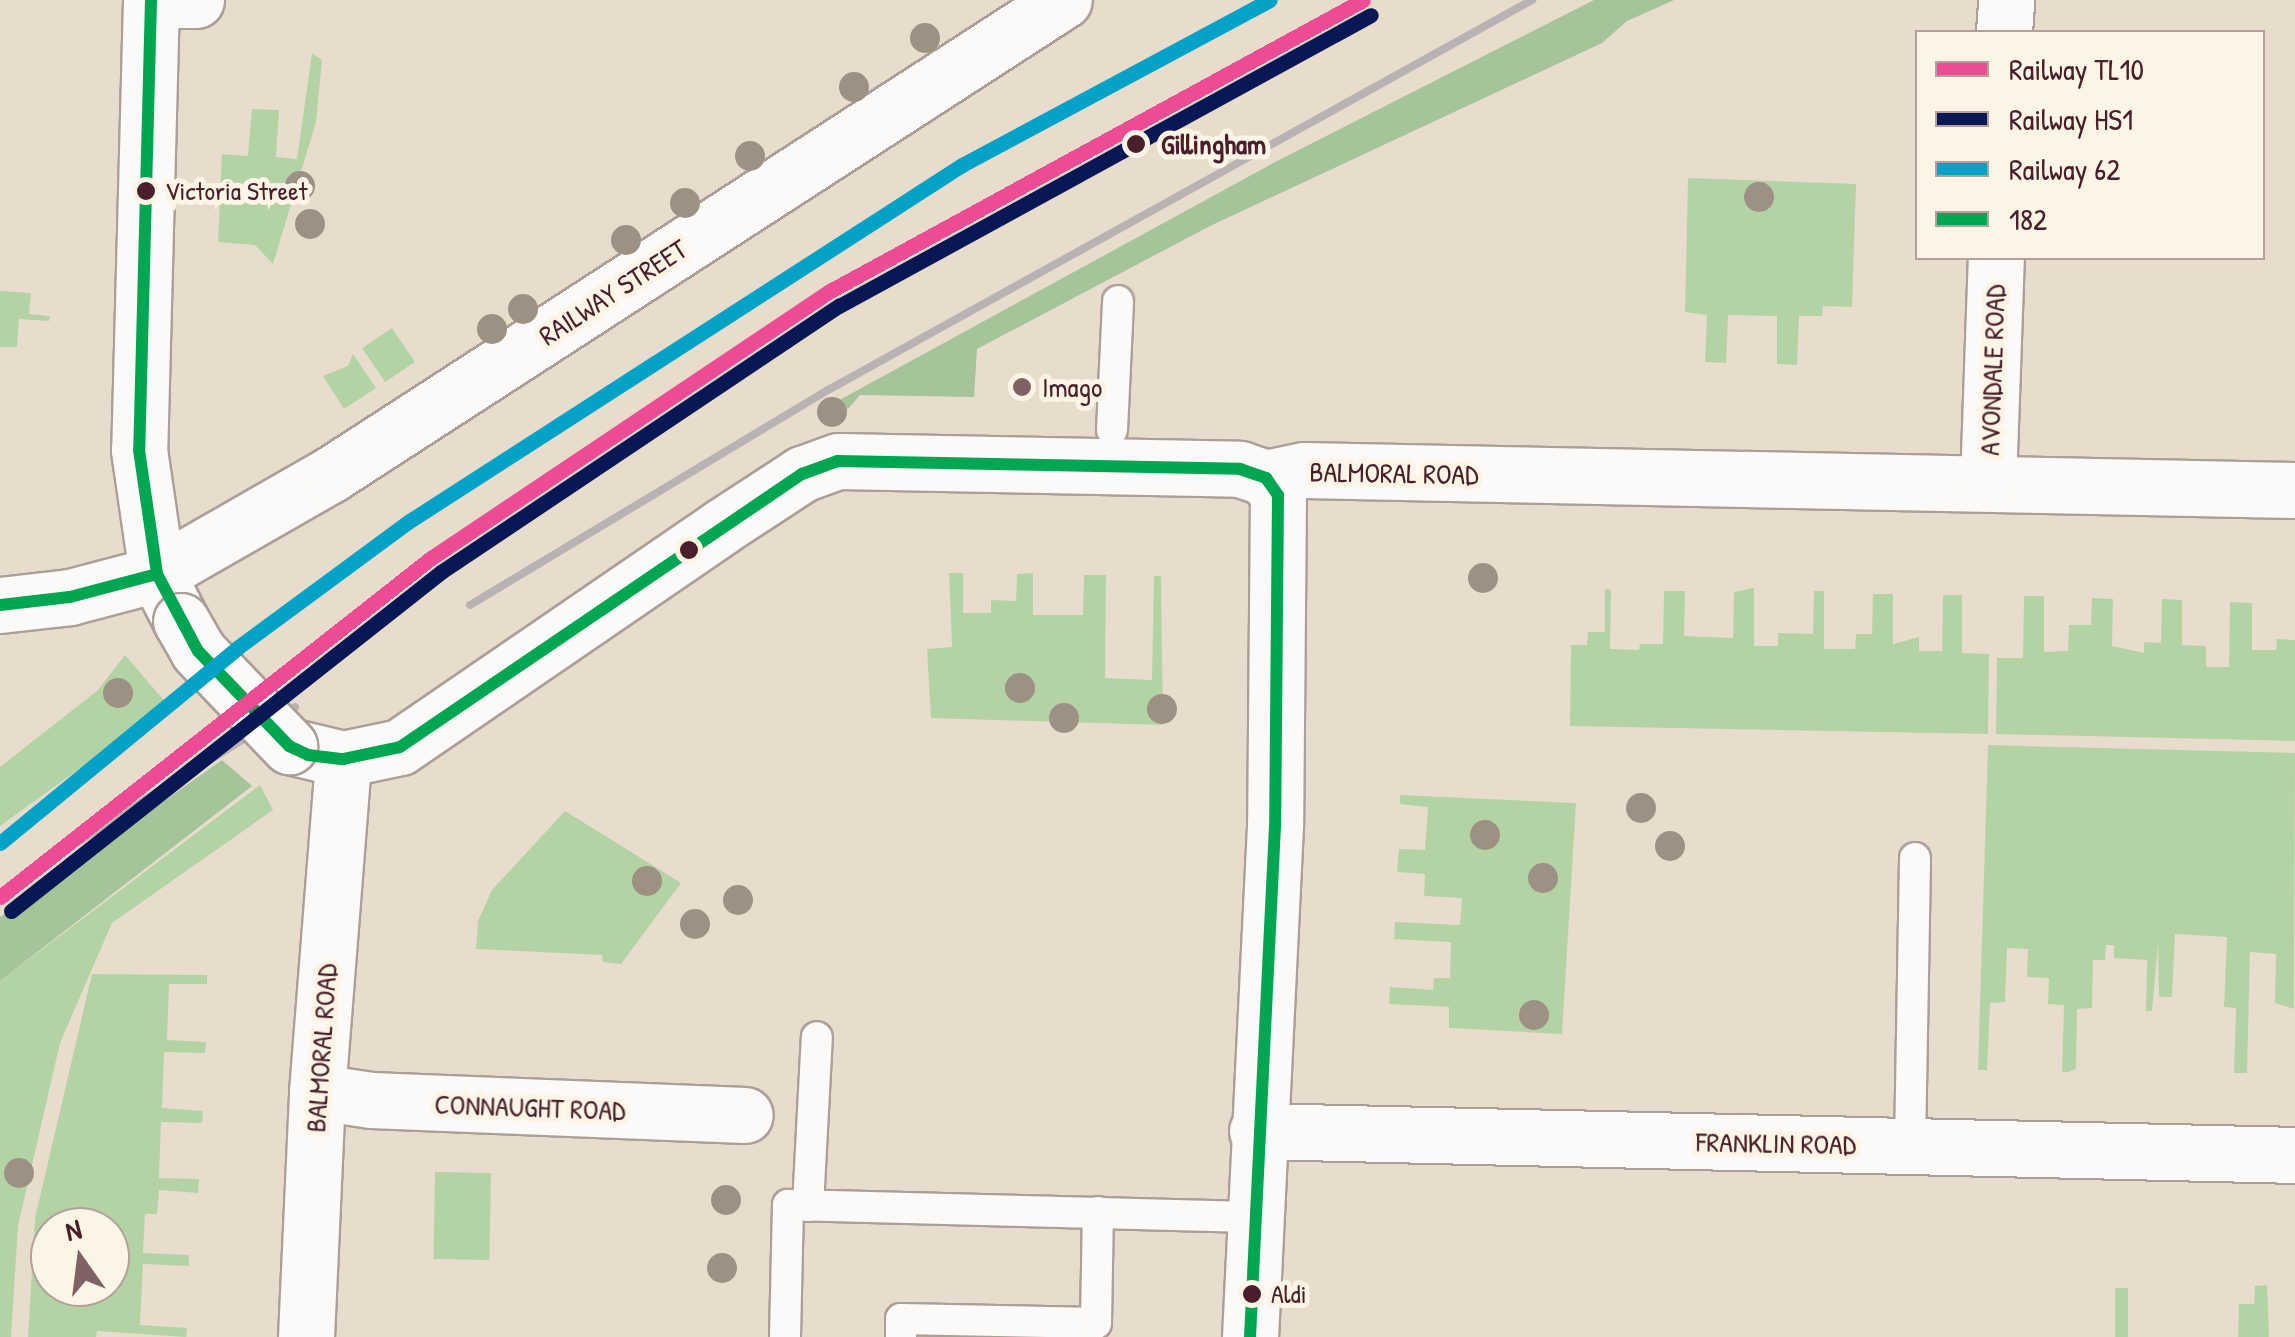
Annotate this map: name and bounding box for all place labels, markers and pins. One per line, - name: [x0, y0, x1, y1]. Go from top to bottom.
- place label: Gillingham: [1161, 127, 1266, 161]
- marker: Gillingham: [1120, 128, 1152, 160]
- place label: Victoria Street: [165, 175, 307, 207]
- marker: Victoria Street: [136, 181, 156, 201]
- place label: Imago: [1042, 370, 1102, 404]
- marker: Imago: [1011, 376, 1033, 398]
- unlabelled marker: [679, 540, 699, 560]
- place label: Aldi: [1271, 1278, 1307, 1310]
- marker: Aldi: [1242, 1284, 1262, 1304]

